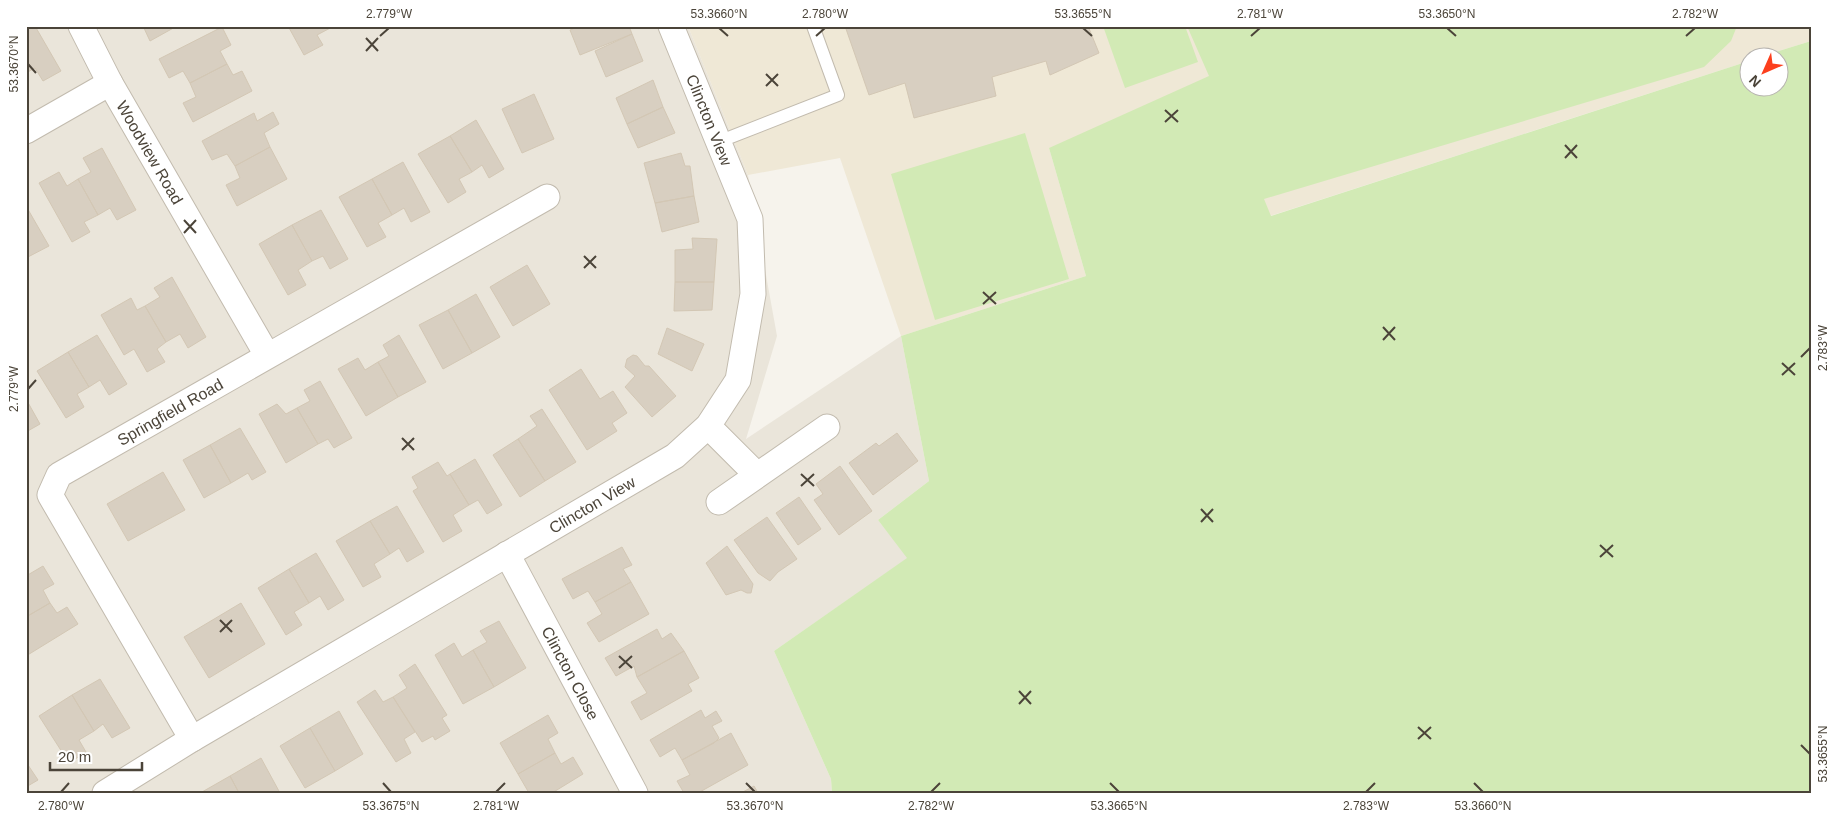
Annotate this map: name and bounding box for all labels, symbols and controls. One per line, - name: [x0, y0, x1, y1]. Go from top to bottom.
- text: 2.779°W: [366, 7, 413, 21]
- text: 53.3660°N: [691, 7, 747, 21]
- text: 2.780°W: [802, 7, 849, 21]
- text: 53.3655°N: [1055, 7, 1111, 21]
- text: 2.781°W: [1237, 7, 1284, 21]
- text: 53.3650°N: [1419, 7, 1475, 21]
- text: 2.782°W: [1672, 7, 1719, 21]
- text: 53.3670°N: [7, 36, 21, 92]
- north arrow: [1740, 48, 1790, 98]
- street label: Clincton View: [683, 72, 735, 168]
- text: N: [1746, 72, 1764, 90]
- street label: Woodview Road: [114, 98, 186, 207]
- text: 2.783°W: [1816, 324, 1830, 371]
- text: 2.779°W: [7, 365, 21, 412]
- street label: Springfield Road: [114, 375, 226, 448]
- street label: Clincton View: [546, 473, 638, 536]
- street label: Clincton Close: [539, 623, 603, 723]
- text: 53.3655°N: [1816, 726, 1830, 782]
- scale bar: [50, 739, 142, 771]
- text: 20 m: [58, 748, 91, 765]
- text: 2.780°W: [38, 799, 85, 813]
- text: 53.3675°N: [363, 799, 419, 813]
- text: 2.781°W: [473, 799, 520, 813]
- text: 53.3670°N: [727, 799, 783, 813]
- text: 2.782°W: [908, 799, 955, 813]
- text: 53.3665°N: [1091, 799, 1147, 813]
- text: 2.783°W: [1343, 799, 1390, 813]
- text: 53.3660°N: [1455, 799, 1511, 813]

